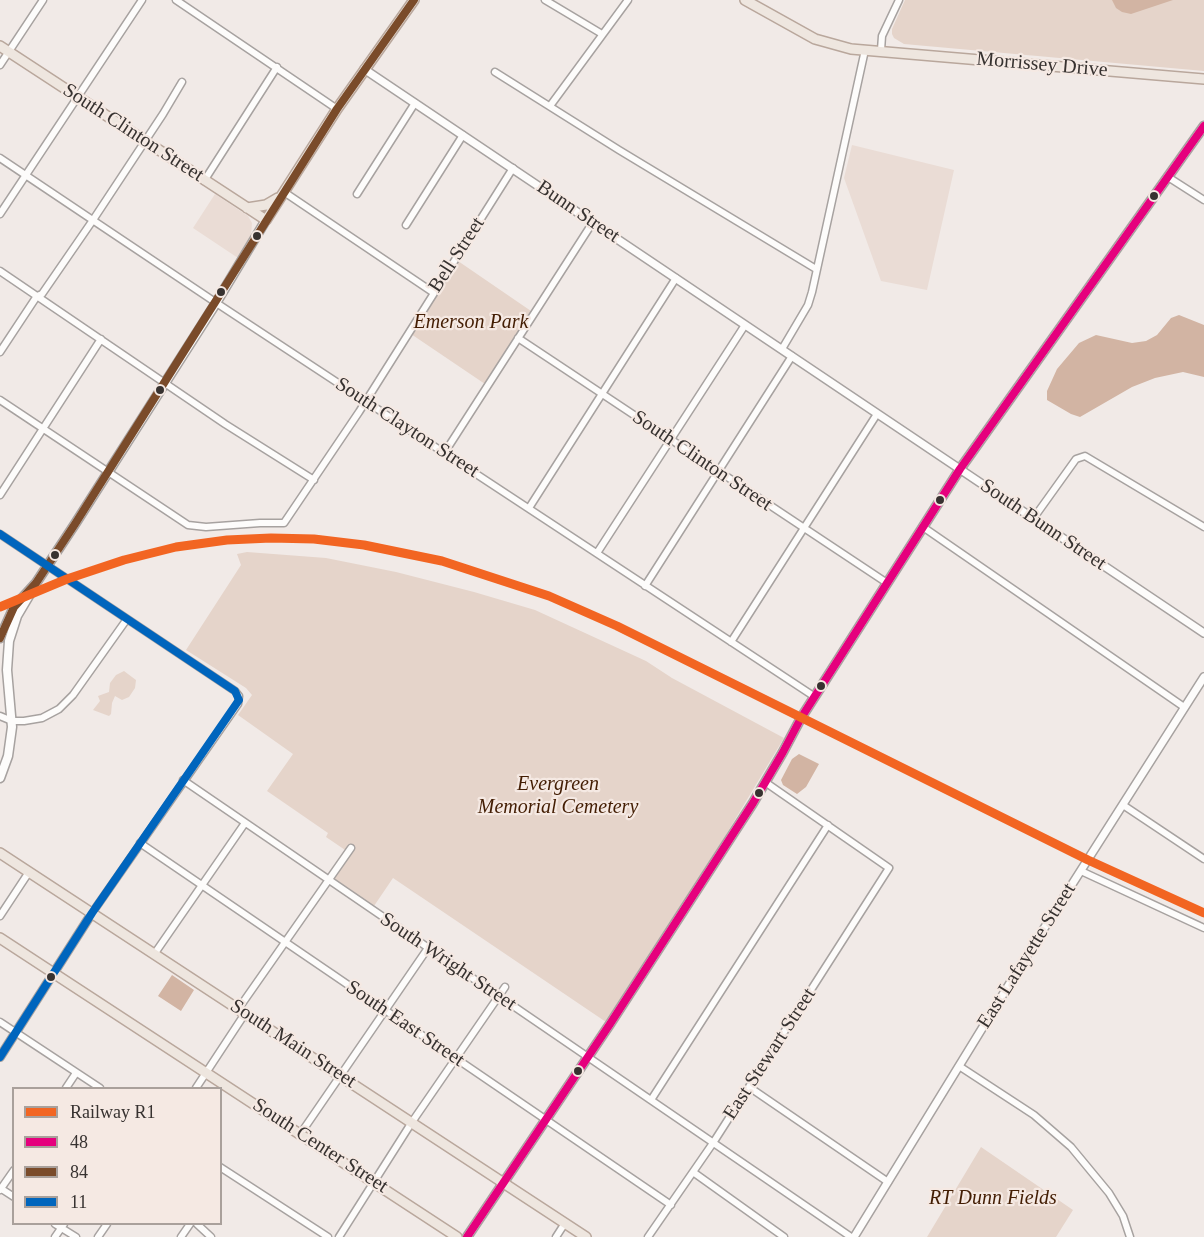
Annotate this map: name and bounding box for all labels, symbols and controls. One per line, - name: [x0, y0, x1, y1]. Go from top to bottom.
- street label: Morrissey Drive: [975, 47, 1109, 83]
- street label: South Clinton Street: [58, 78, 208, 188]
- street label: Bunn Street: [532, 175, 624, 249]
- unlabelled marker: [1148, 190, 1160, 202]
- street label: Bell Street: [424, 213, 490, 297]
- unlabelled marker: [251, 230, 263, 242]
- unlabelled marker: [215, 286, 227, 298]
- park label: Emerson Park: [414, 311, 528, 335]
- street label: South Clayton Street: [331, 373, 483, 483]
- unlabelled marker: [154, 384, 166, 396]
- street label: South Clinton Street: [628, 405, 776, 517]
- street label: South Bunn Street: [975, 474, 1111, 576]
- unlabelled marker: [934, 494, 946, 506]
- unlabelled marker: [49, 549, 61, 561]
- unlabelled marker: [815, 680, 827, 692]
- park label: Evergreen Memorial Cemetery: [478, 773, 638, 820]
- unlabelled marker: [753, 787, 765, 799]
- street label: East Lafayette Street: [973, 879, 1081, 1033]
- street label: South Wright Street: [375, 908, 521, 1016]
- unlabelled marker: [45, 971, 57, 983]
- street label: South East Street: [341, 976, 469, 1072]
- street label: East Stewart Street: [718, 984, 822, 1124]
- street label: South Main Street: [225, 994, 361, 1094]
- unlabelled marker: [572, 1065, 584, 1077]
- legend: [12, 1087, 222, 1225]
- street label: South Center Street: [248, 1093, 392, 1199]
- text: Railway R1: [70, 1102, 156, 1122]
- text: 48: [70, 1132, 88, 1152]
- text: 84: [70, 1162, 88, 1182]
- park label: RT Dunn Fields: [929, 1187, 1057, 1211]
- text: 11: [70, 1192, 87, 1212]

